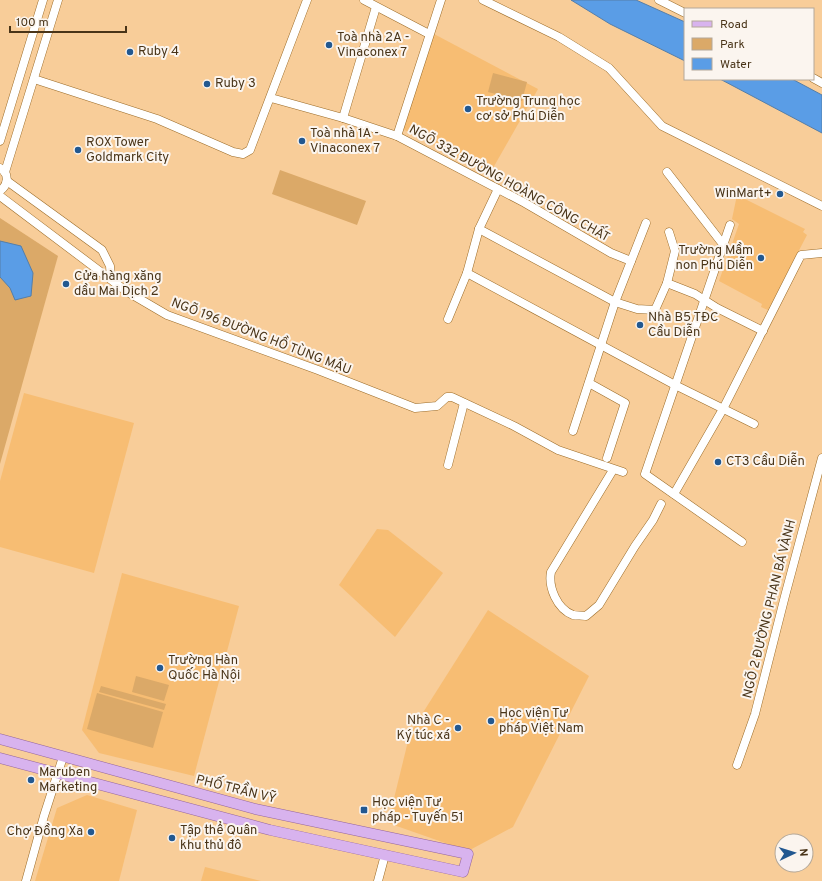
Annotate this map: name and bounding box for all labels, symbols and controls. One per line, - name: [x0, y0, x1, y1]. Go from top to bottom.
- scale bar: [10, 8, 126, 34]
- legend: [684, 8, 814, 80]
- text: 100 m: [16, 15, 49, 31]
- text: Road: [720, 17, 748, 33]
- place label: Toà nhà 2A - Vinaconex 7: [337, 30, 410, 61]
- text: Park: [720, 37, 745, 53]
- marker: Toà nhà 2A - Vinaconex 7: [324, 40, 334, 50]
- place label: Ruby 4: [138, 44, 179, 60]
- marker: Ruby 4: [125, 47, 135, 57]
- text: Water: [720, 57, 752, 73]
- place label: Ruby 3: [215, 76, 256, 92]
- marker: Ruby 3: [202, 79, 212, 89]
- place label: Trường Trung học cơ sở Phú Diễn: [476, 94, 581, 125]
- marker: Trường Trung học cơ sở Phú Diễn: [463, 104, 473, 114]
- street label: NGÕ 332 ĐƯỜNG HOÀNG CÔNG CHẤT: [406, 119, 614, 246]
- place label: Toà nhà 1A - Vinaconex 7: [310, 126, 380, 157]
- place label: ROX Tower Goldmark City: [86, 135, 169, 166]
- marker: Toà nhà 1A - Vinaconex 7: [297, 136, 307, 146]
- marker: ROX Tower Goldmark City: [73, 145, 83, 155]
- place label: WinMart+: [715, 186, 772, 202]
- marker: WinMart+: [775, 189, 785, 199]
- place label: Trường Mầm non Phú Diễn: [675, 242, 753, 274]
- marker: Trường Mầm non Phú Diễn: [756, 253, 766, 263]
- place label: Cửa hàng xăng dầu Mai Dịch 2: [74, 269, 161, 300]
- marker: Cửa hàng xăng dầu Mai Dịch 2: [61, 279, 71, 289]
- street label: NGÕ 196 ĐƯỜNG HỒ TÙNG MẬU: [169, 291, 355, 379]
- place label: Nhà B5 TĐC Cầu Diễn: [648, 310, 718, 341]
- marker: Nhà B5 TĐC Cầu Diễn: [635, 320, 645, 330]
- place label: CT3 Cầu Diễn: [726, 452, 805, 470]
- marker: CT3 Cầu Diễn: [713, 457, 723, 467]
- street label: NGÕ 2 ĐƯỜNG PHAN BÁ VÀNH: [738, 517, 800, 700]
- place label: Trường Hàn Quốc Hà Nội: [168, 653, 240, 684]
- marker: Trường Hàn Quốc Hà Nội: [155, 663, 165, 673]
- place label: Học viện Tư pháp Việt Nam: [499, 706, 584, 737]
- place label: Nhà C - Ký túc xá: [396, 713, 450, 744]
- marker: Học viện Tư pháp Việt Nam: [486, 716, 496, 726]
- marker: Nhà C - Ký túc xá: [453, 723, 463, 733]
- place label: Maruben Marketing: [39, 765, 97, 796]
- street label: PHỐ TRẦN VỸ: [194, 768, 279, 808]
- marker: Maruben Marketing: [26, 775, 36, 785]
- place label: Học viện Tư pháp - Tuyến 51: [372, 795, 464, 826]
- marker: Học viện Tư pháp - Tuyến 51: [359, 805, 369, 815]
- place label: Tập thể Quân khu thủ đô: [180, 821, 257, 854]
- place label: Chợ Đồng Xa: [6, 823, 83, 840]
- marker: Chợ Đồng Xa: [86, 827, 96, 837]
- marker: Tập thể Quân khu thủ đô: [167, 833, 177, 843]
- north arrow: [774, 833, 814, 873]
- text: N: [796, 848, 810, 857]

